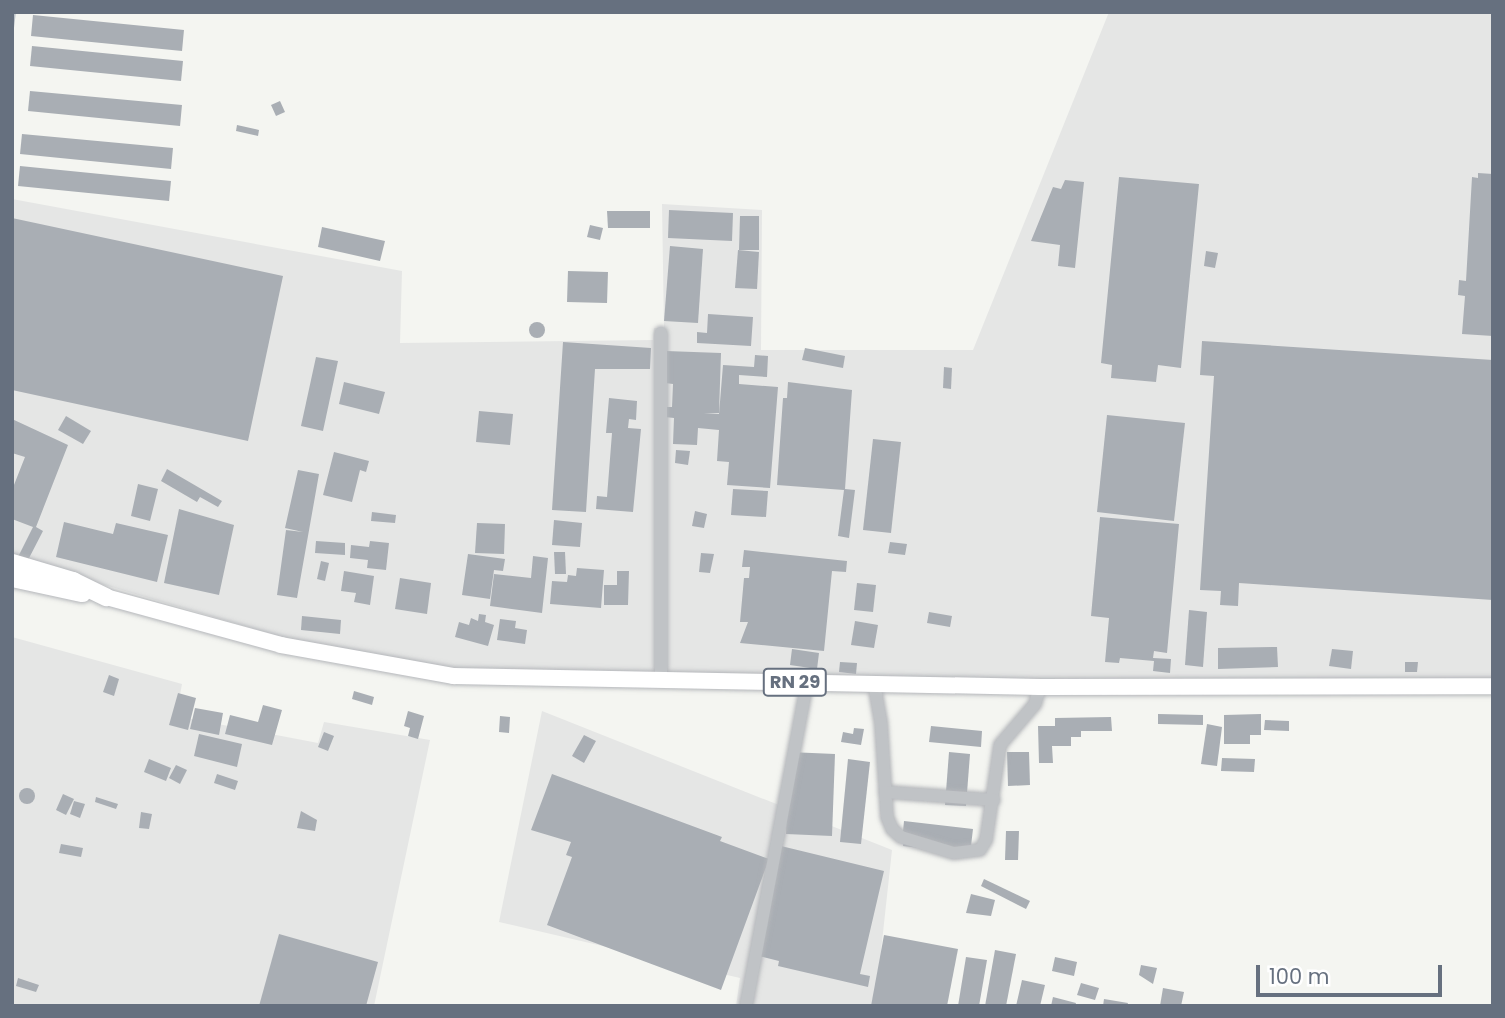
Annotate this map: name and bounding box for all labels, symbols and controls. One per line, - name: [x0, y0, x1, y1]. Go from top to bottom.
- road number: RN 29: [762, 668, 828, 696]
- scale bar: [1260, 951, 1446, 995]
- text: 100 m: [1269, 962, 1329, 991]

